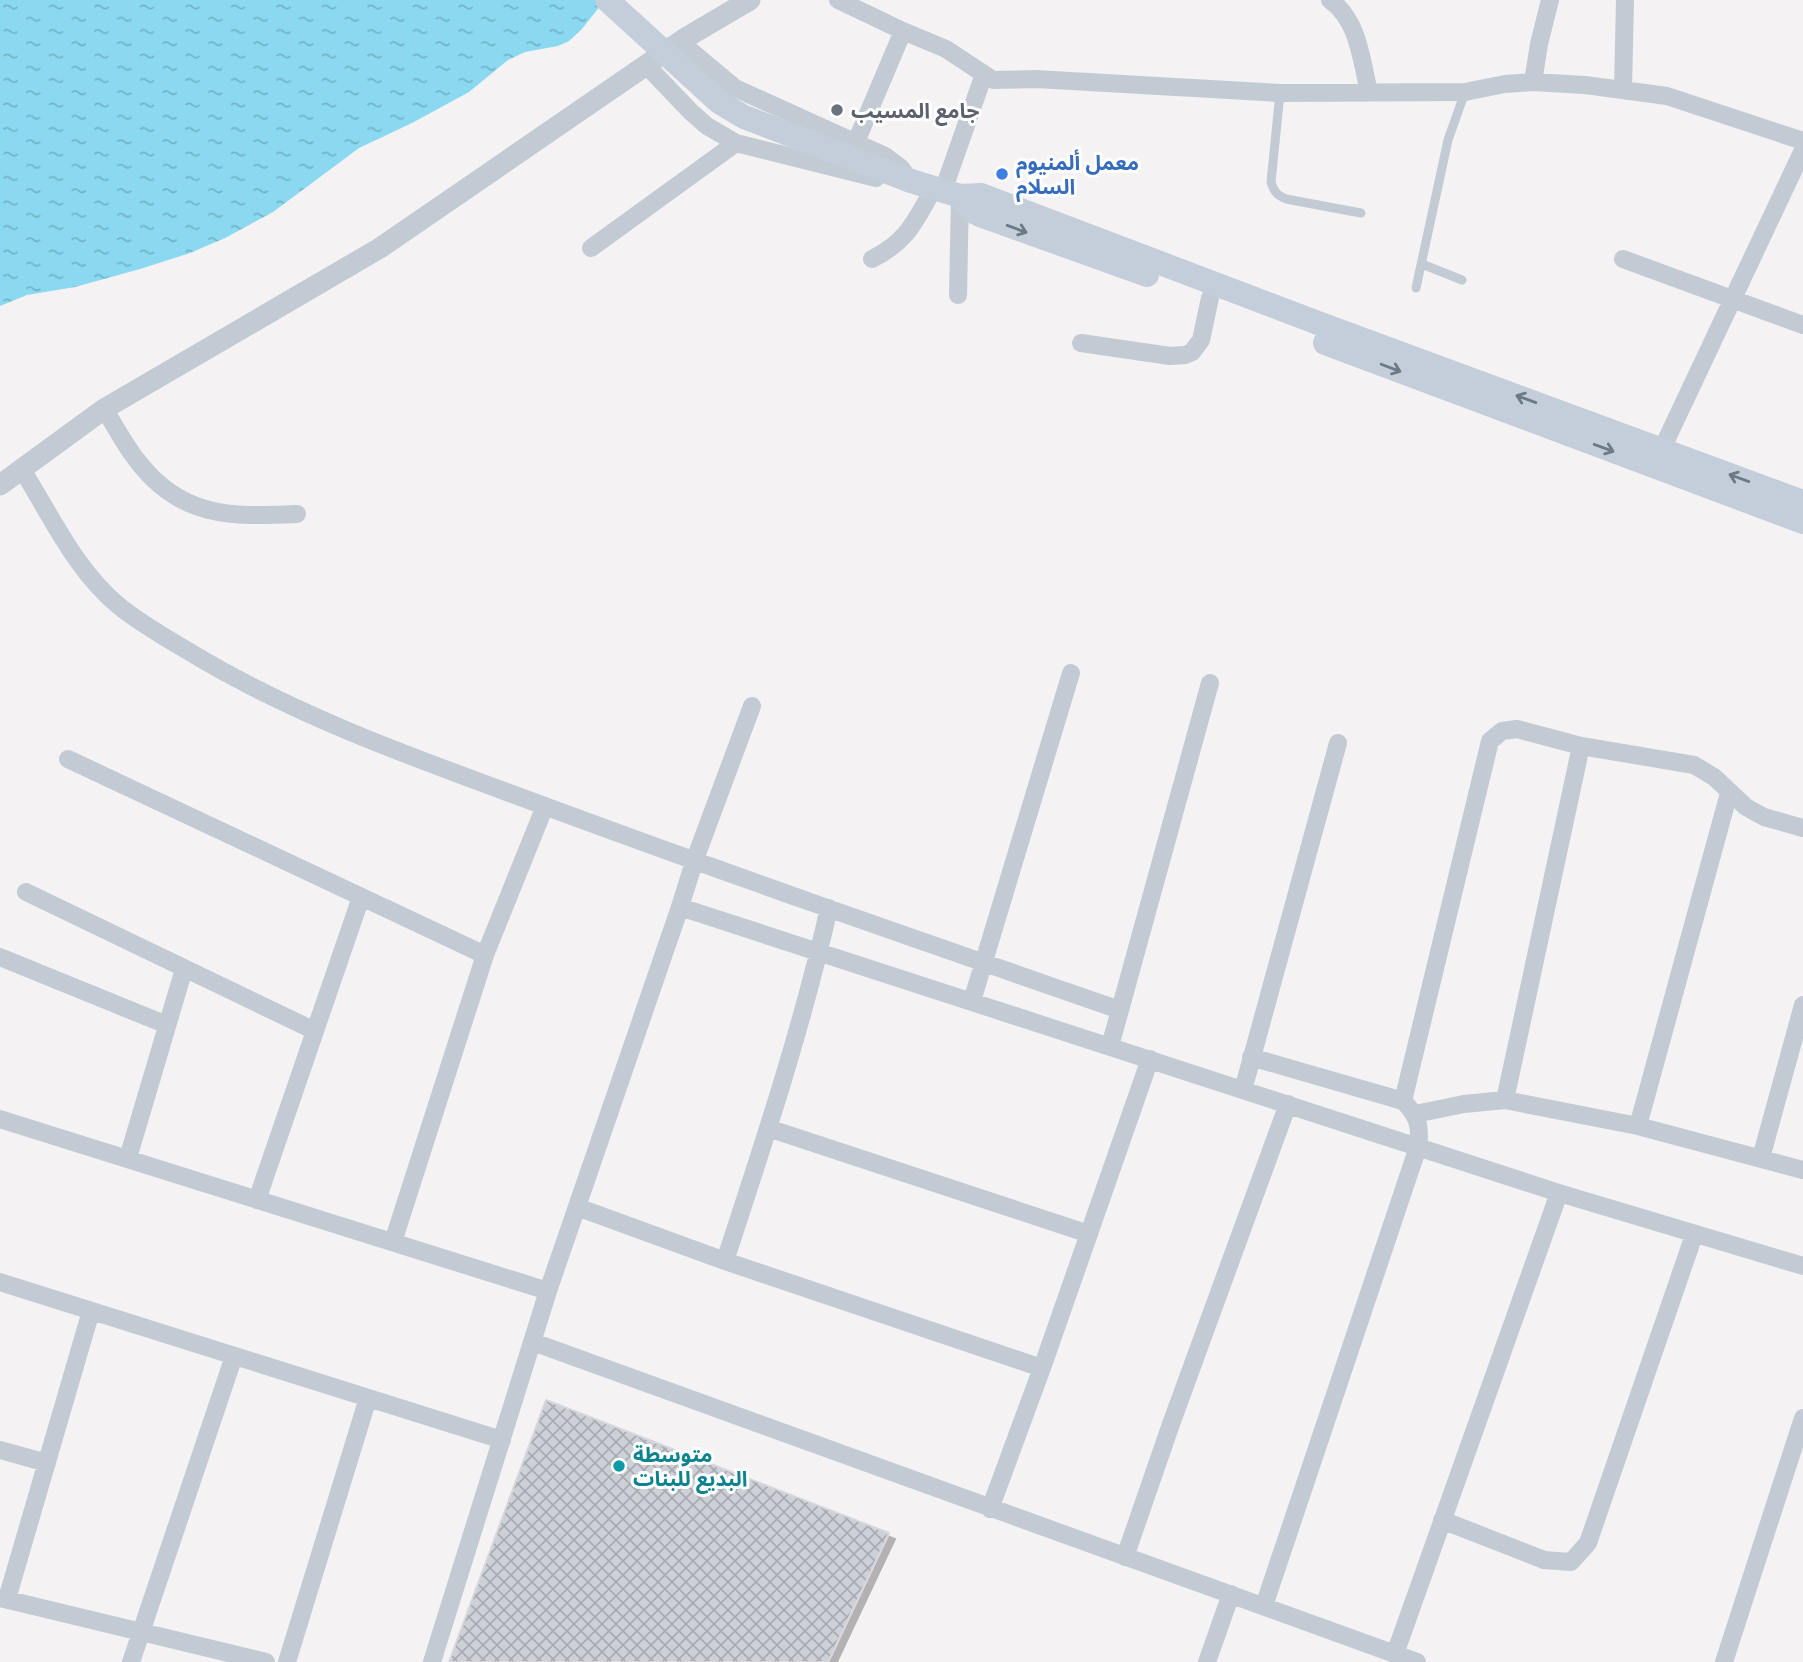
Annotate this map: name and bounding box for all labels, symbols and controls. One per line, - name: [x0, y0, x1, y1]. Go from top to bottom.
- place label: جامع المسيب: [851, 97, 979, 126]
- marker: جامع المسيب: [829, 102, 845, 118]
- place label: معمل ألمنيوم السلام: [1016, 149, 1139, 203]
- marker: معمل ألمنيوم السلام: [994, 166, 1010, 182]
- one-way arrow: [1006, 224, 1028, 236]
- one-way arrow: [1380, 363, 1401, 376]
- one-way arrow: [1515, 392, 1537, 404]
- one-way arrow: [1593, 443, 1615, 455]
- one-way arrow: [1729, 471, 1751, 483]
- place label: متوسطة البديع للبنات: [633, 1441, 748, 1494]
- marker: متوسطة البديع للبنات: [611, 1458, 627, 1474]

